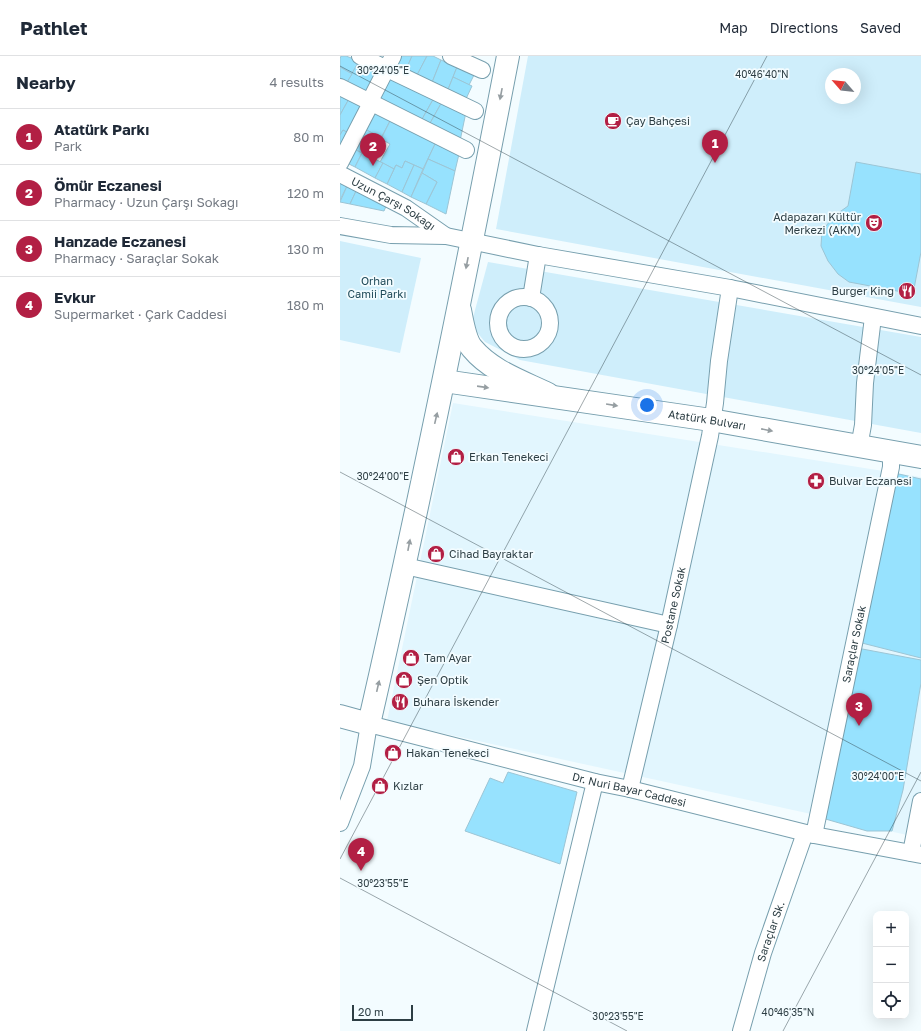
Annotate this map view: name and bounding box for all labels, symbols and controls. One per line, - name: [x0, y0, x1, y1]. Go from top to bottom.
- text: Pathlet: [20, 16, 88, 39]
- text: Map: [719, 19, 748, 36]
- text: Directions: [770, 19, 838, 36]
- text: Saved: [860, 19, 901, 36]
- text: 30°24'05"E: [357, 64, 409, 76]
- text: 40°46'40"N: [735, 68, 789, 80]
- north arrow: [825, 68, 861, 104]
- text: Nearby: [16, 72, 76, 93]
- text: 4 results: [270, 74, 324, 90]
- one-way arrow: [497, 88, 503, 100]
- cafe icon: Çay Bahçesi: [603, 111, 623, 131]
- place label: Çay Bahçesi: [626, 114, 690, 127]
- text: Atatürk Parkı: [54, 120, 149, 138]
- text: 1: [26, 129, 32, 145]
- text: 80 m: [293, 129, 324, 145]
- pin: 1: [702, 130, 728, 163]
- pin: 2: [360, 133, 386, 166]
- text: Park: [54, 138, 82, 154]
- street label: Uzun Çarşı Sokağı: [349, 174, 438, 233]
- text: Ömür Eczanesi: [54, 176, 162, 194]
- text: 2: [25, 185, 33, 201]
- text: 120 m: [287, 185, 324, 201]
- text: Pharmacy · Uzun Çarşı Sokağı: [54, 194, 239, 210]
- place label: Adapazarı Kültür Merkezi (AKM): [773, 210, 862, 236]
- theatre icon: Adapazarı Kültür Merkezi (AKM): [864, 213, 884, 233]
- text: Hanzade Eczanesi: [54, 232, 186, 250]
- text: 3: [25, 241, 33, 257]
- text: 130 m: [287, 241, 324, 257]
- text: Pharmacy · Saraçlar Sokak: [54, 250, 219, 266]
- one-way arrow: [464, 257, 470, 269]
- park label: Orhan Camii Parkı: [348, 274, 406, 300]
- restaurant icon: Burger King: [897, 281, 917, 301]
- place label: Burger King: [832, 284, 894, 297]
- text: Evkur: [54, 288, 96, 306]
- text: 4: [25, 297, 33, 313]
- text: 180 m: [287, 297, 324, 313]
- text: Supermarket · Çark Caddesi: [54, 306, 227, 322]
- text: 30°24'05"E: [852, 364, 904, 376]
- one-way arrow: [477, 384, 489, 390]
- your location: [637, 395, 657, 415]
- one-way arrow: [605, 402, 618, 408]
- street label: Atatürk Bulvarı: [668, 407, 747, 432]
- one-way arrow: [433, 412, 439, 424]
- one-way arrow: [761, 427, 774, 433]
- shop icon: Erkan Tenekeci: [446, 447, 466, 467]
- place label: Erkan Tenekeci: [469, 450, 549, 463]
- text: 30°24'00"E: [357, 470, 409, 482]
- pharmacy icon: Bulvar Eczanesi: [806, 471, 826, 491]
- place label: Bulvar Eczanesi: [829, 474, 912, 487]
- one-way arrow: [406, 539, 412, 551]
- shop icon: Cihad Bayraktar: [426, 544, 446, 564]
- place label: Cihad Bayraktar: [449, 547, 534, 560]
- street label: Postane Sokak: [658, 565, 687, 645]
- street label: Saraçlar Sokak: [839, 604, 868, 684]
- shop icon: Tam Ayar: [401, 648, 421, 668]
- place label: Tam Ayar: [424, 651, 472, 664]
- shop icon: Şen Optik: [394, 670, 414, 690]
- place label: Şen Optik: [417, 673, 468, 686]
- one-way arrow: [375, 680, 381, 692]
- restaurant icon: Buhara İskender: [390, 692, 410, 712]
- pin: 3: [846, 693, 872, 726]
- place label: Buhara İskender: [413, 695, 500, 708]
- shop icon: Hakan Tenekeci: [383, 743, 403, 763]
- place label: Hakan Tenekeci: [406, 746, 489, 759]
- street label: Dr. Nuri Bayar Caddesi: [571, 769, 688, 809]
- text: 30°24'00"E: [852, 770, 904, 782]
- shop icon: Kızlar: [370, 776, 390, 796]
- place label: Kızlar: [393, 779, 424, 792]
- pin: 4: [348, 838, 374, 871]
- text: 30°23'55"E: [357, 877, 409, 889]
- street label: Saraçlar Sk.: [754, 899, 787, 963]
- map controls: [873, 911, 909, 1019]
- button: +: [873, 911, 909, 947]
- button: −: [873, 947, 909, 983]
- button: locate: [873, 983, 909, 1019]
- scale bar: [352, 1003, 413, 1022]
- text: 20 m: [358, 1005, 384, 1018]
- text: 40°46'35"N: [762, 1006, 814, 1018]
- text: 30°23'55"E: [592, 1010, 644, 1022]

